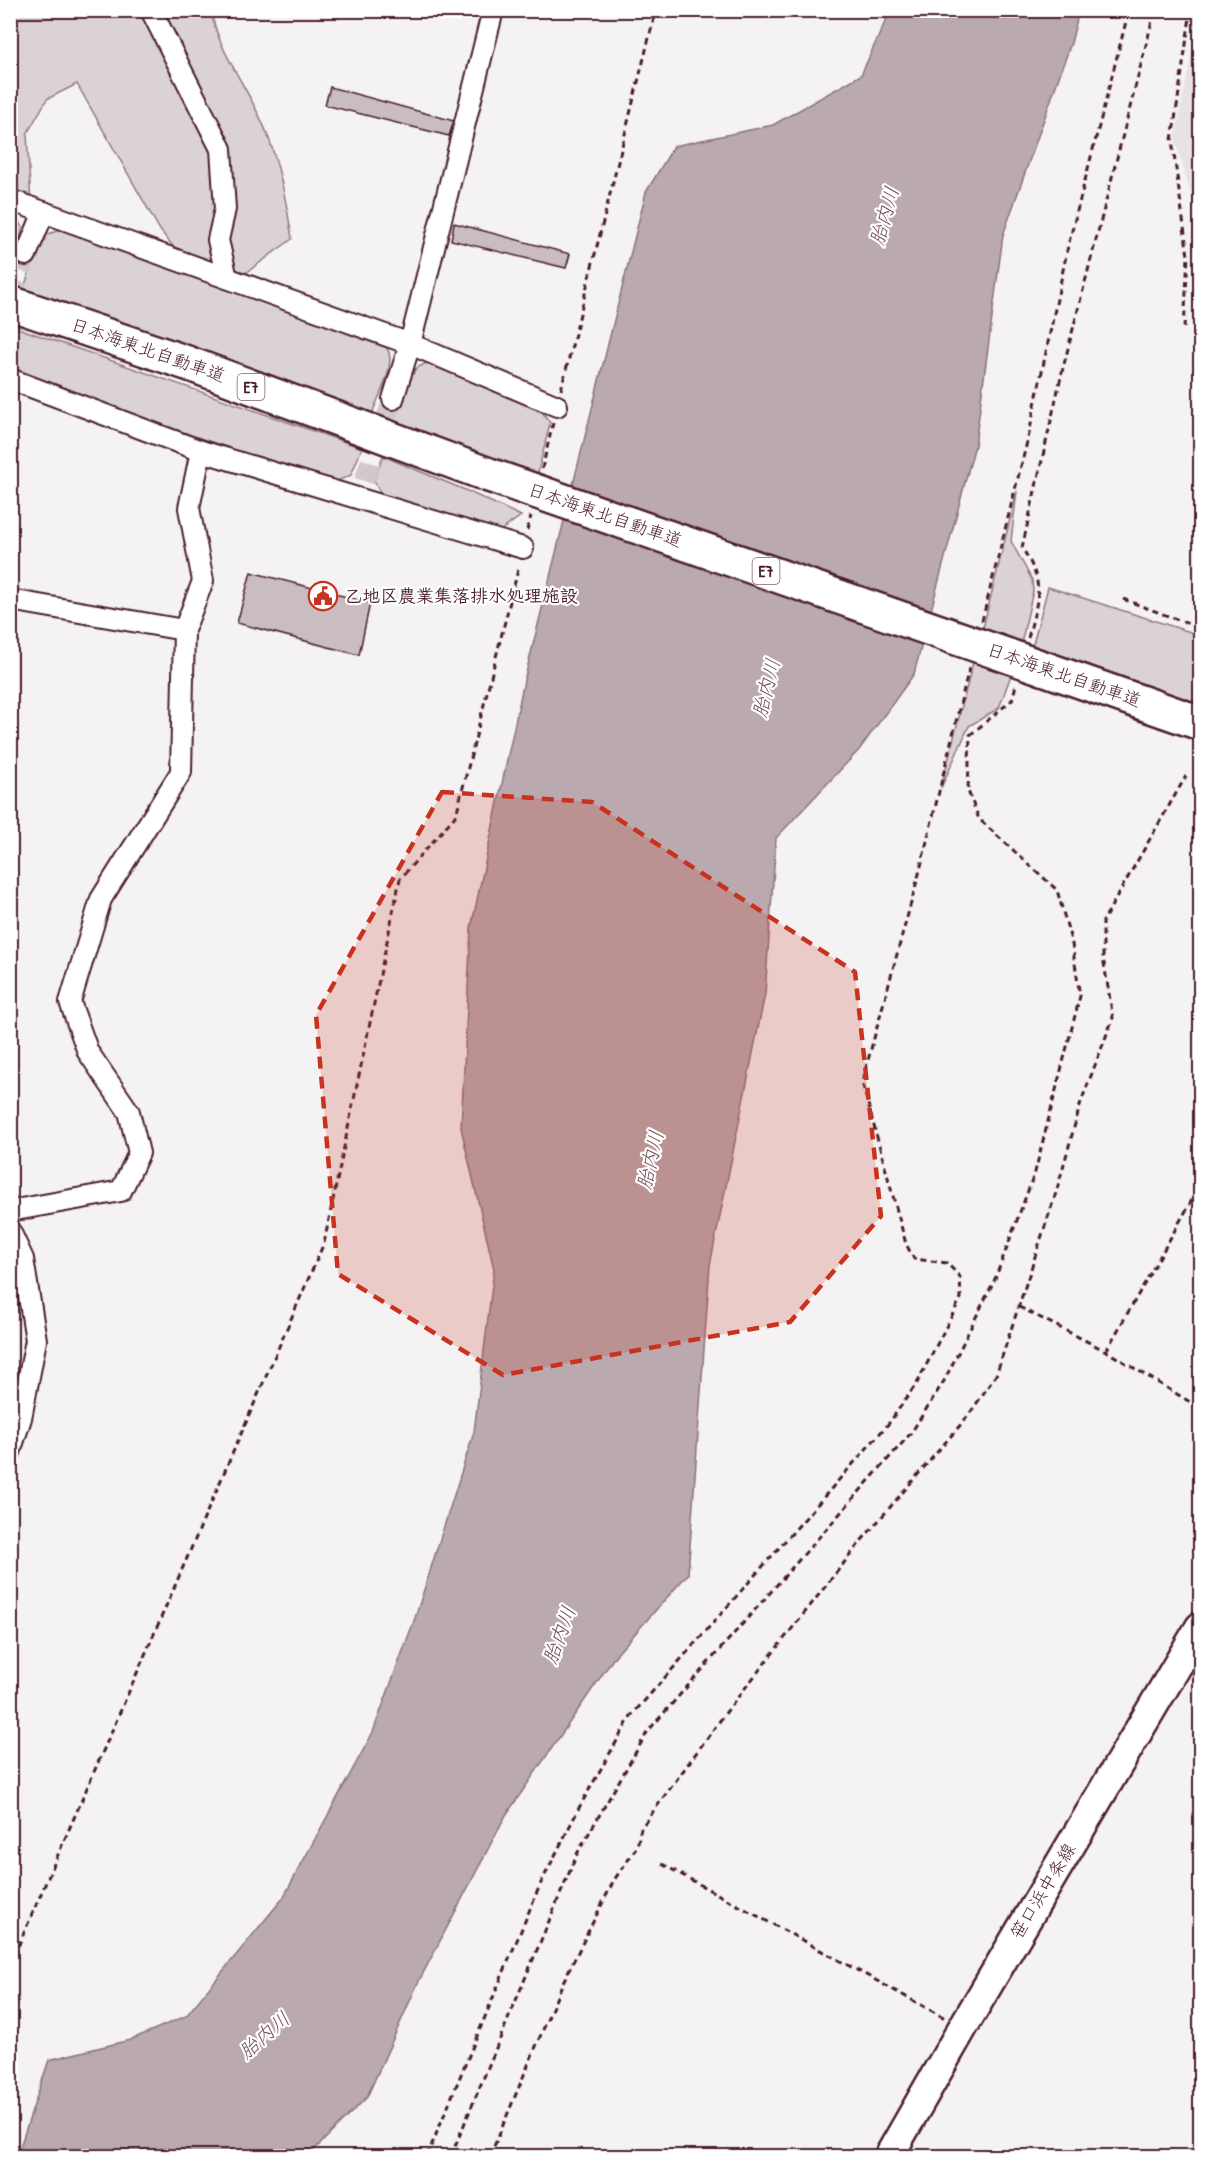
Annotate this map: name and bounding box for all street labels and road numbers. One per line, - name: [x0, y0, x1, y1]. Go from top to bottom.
- street label: 日本海東北自動車道: [68, 311, 229, 388]
- road number: E7: [238, 374, 264, 400]
- street label: 日本海東北自動車道: [525, 476, 686, 553]
- road number: E7: [752, 558, 780, 584]
- street label: 日本海東北自動車道: [984, 636, 1145, 713]
- street label: 笹口浜中条線: [1004, 1838, 1081, 1943]

